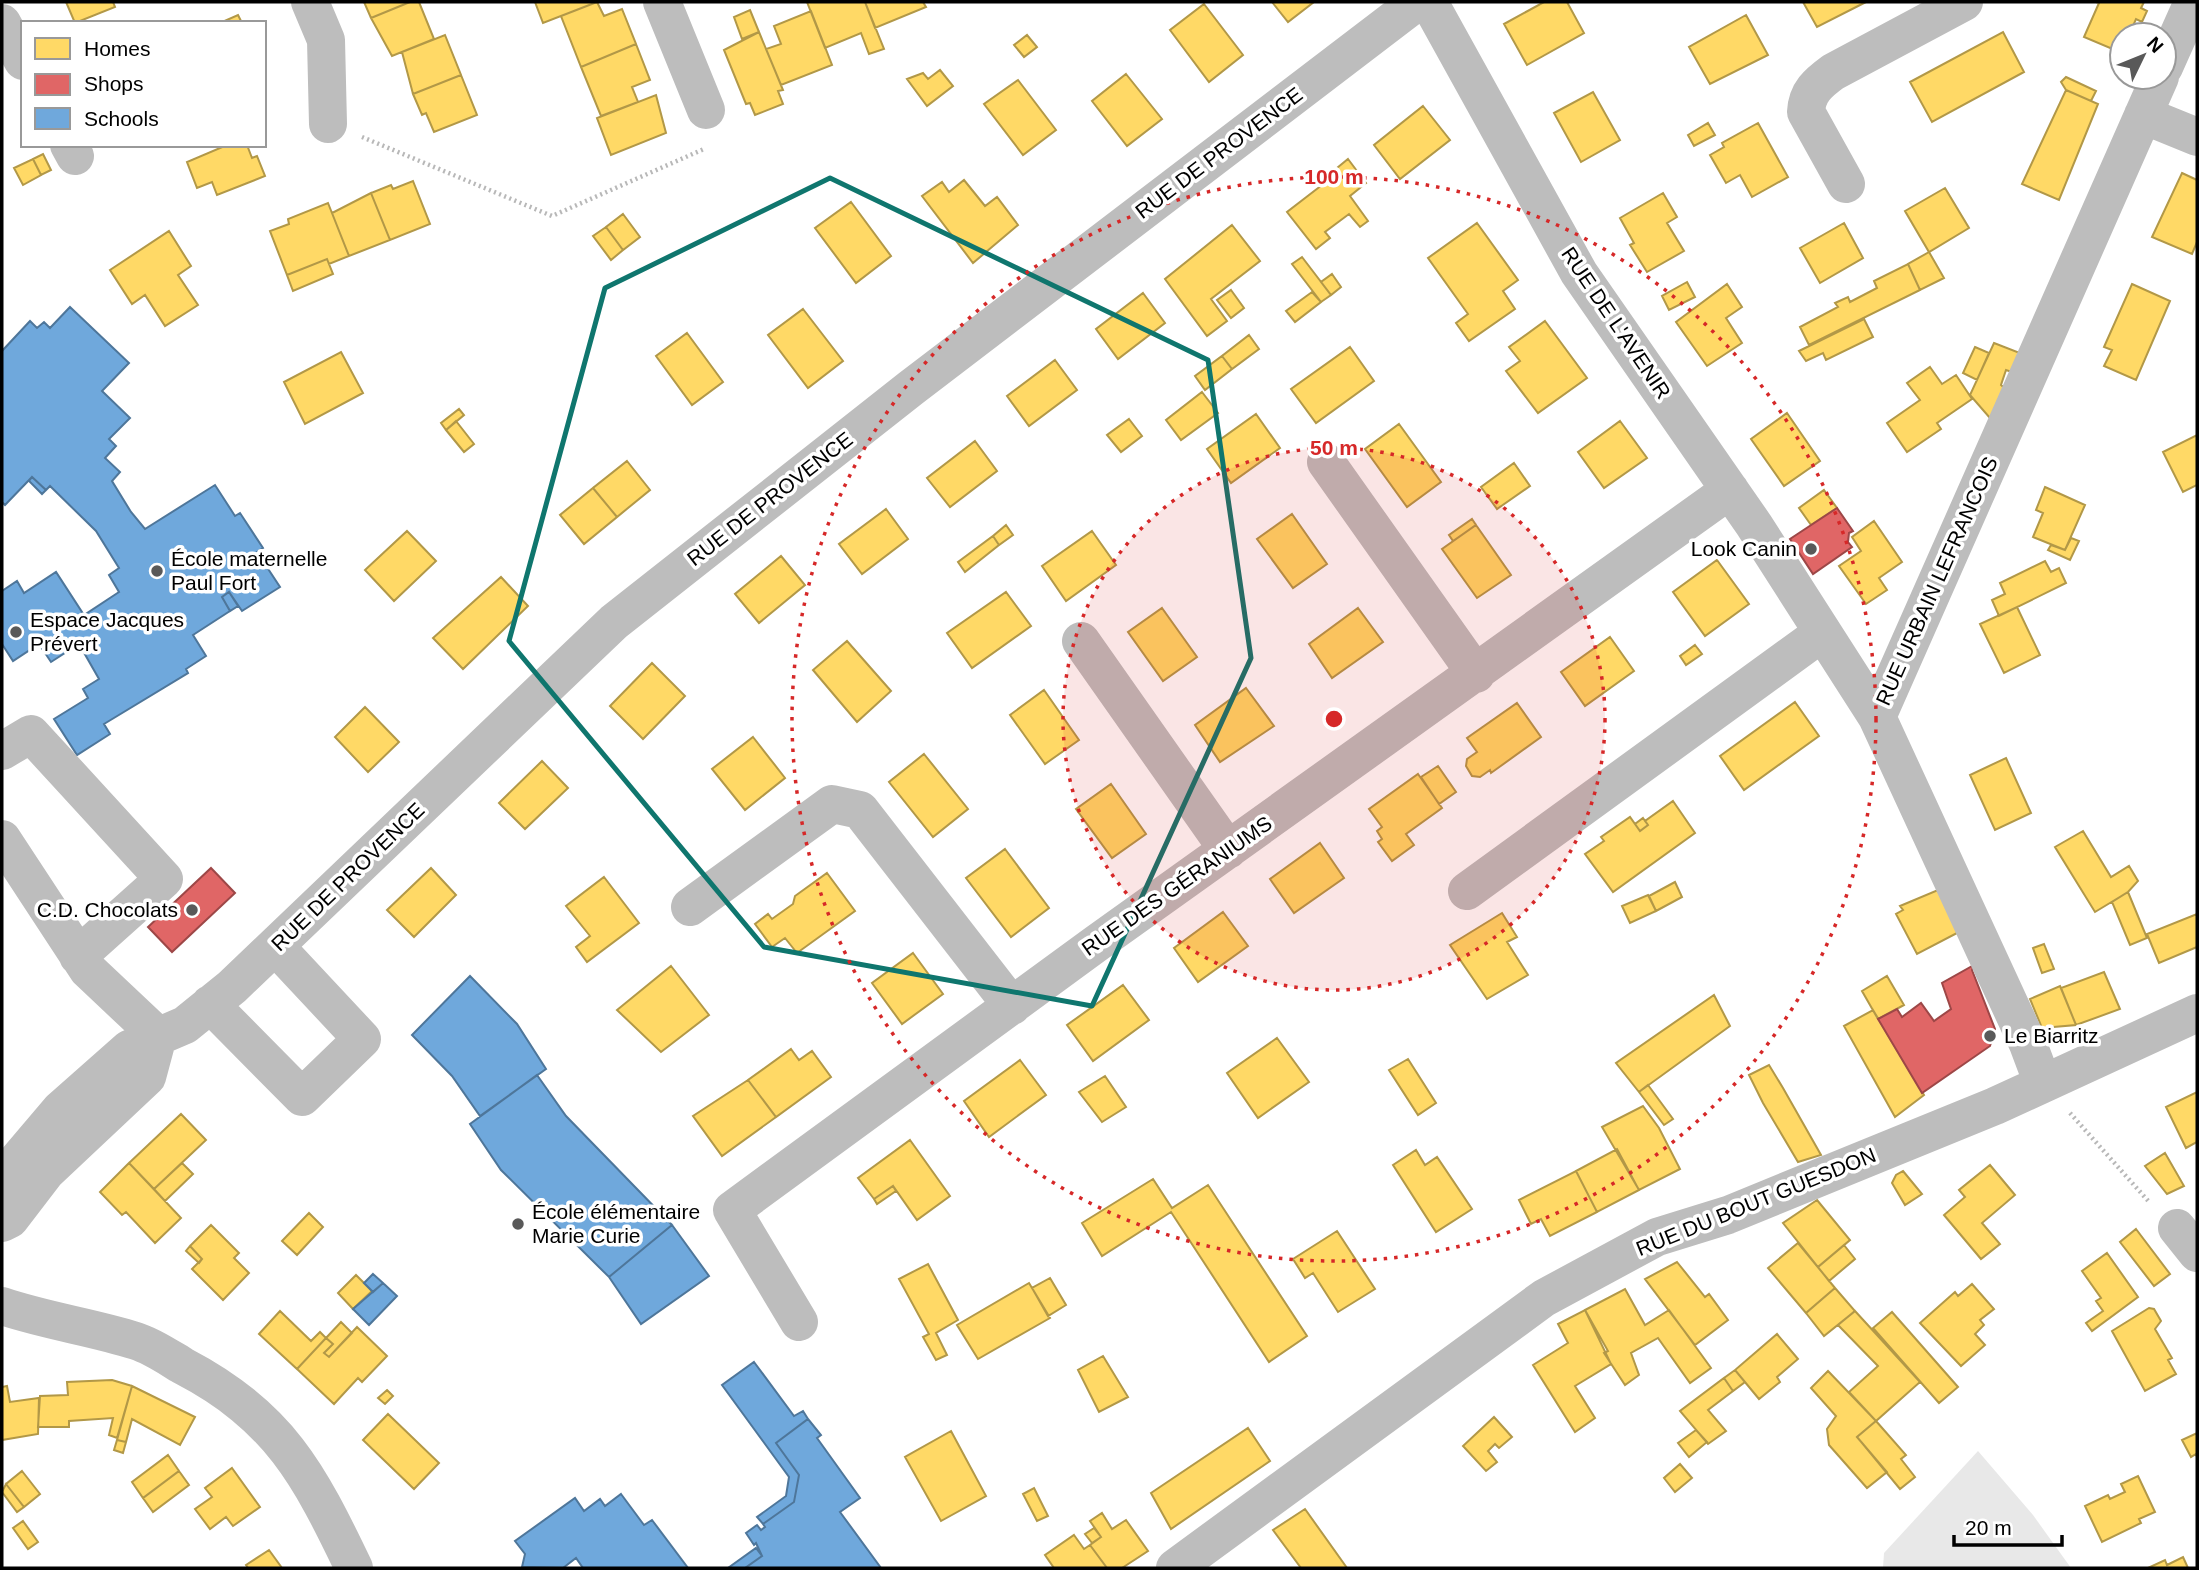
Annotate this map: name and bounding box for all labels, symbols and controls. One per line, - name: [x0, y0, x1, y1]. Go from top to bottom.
- legend: [21, 21, 266, 147]
- north arrow: [2108, 21, 2178, 91]
- text: N: [2143, 33, 2167, 57]
- text: Homes: [84, 37, 151, 60]
- text: Shops: [84, 72, 144, 95]
- street label: RUE DE PROVENCE: [1131, 82, 1307, 223]
- text: Schools: [84, 107, 159, 130]
- text: 100 m: [1304, 165, 1364, 188]
- street label: RUE DE L'AVENIR: [1557, 243, 1676, 403]
- street label: RUE DE PROVENCE: [683, 427, 857, 570]
- text: 50 m: [1310, 436, 1358, 459]
- street label: RUE URBAIN LEFRANCOIS: [1871, 453, 2002, 709]
- place label: Look Canin: [1691, 537, 1797, 560]
- marker: Look Canin: [1803, 541, 1819, 557]
- place label: École maternelle Paul Fort: [171, 547, 327, 594]
- marker: École maternelle Paul Fort: [149, 563, 165, 579]
- place label: Espace Jacques Prévert: [30, 608, 184, 655]
- marker: Espace Jacques Prévert: [8, 624, 24, 640]
- centre of rings: [1322, 707, 1346, 731]
- street label: RUE DE PROVENCE: [267, 798, 429, 955]
- street label: RUE DES GÉRANIUMS: [1077, 811, 1276, 960]
- place label: C.D. Chocolats: [37, 898, 178, 921]
- marker: C.D. Chocolats: [184, 902, 200, 918]
- place label: Le Biarritz: [2004, 1024, 2099, 1047]
- marker: Le Biarritz: [1982, 1028, 1998, 1044]
- street label: RUE DU BOUT GUESDON: [1633, 1143, 1879, 1260]
- place label: École élémentaire Marie Curie: [532, 1200, 700, 1247]
- marker: École élémentaire Marie Curie: [510, 1216, 526, 1232]
- scale bar: [1954, 1504, 2062, 1548]
- text: 20 m: [1965, 1516, 2012, 1539]

